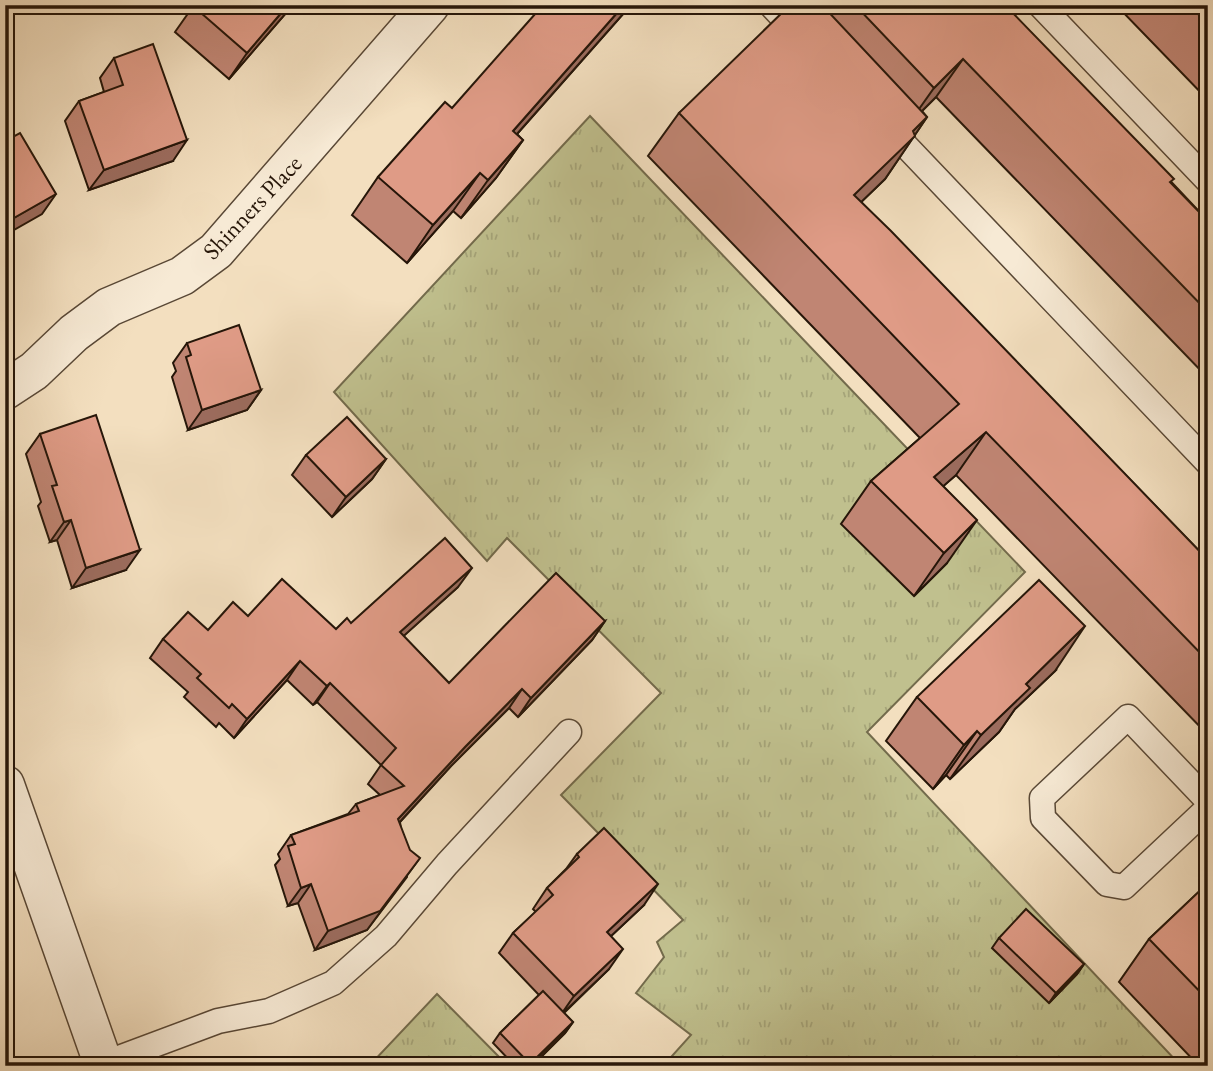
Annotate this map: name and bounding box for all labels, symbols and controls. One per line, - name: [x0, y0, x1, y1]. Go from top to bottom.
- street label: Shinners Place: [196, 148, 308, 266]

